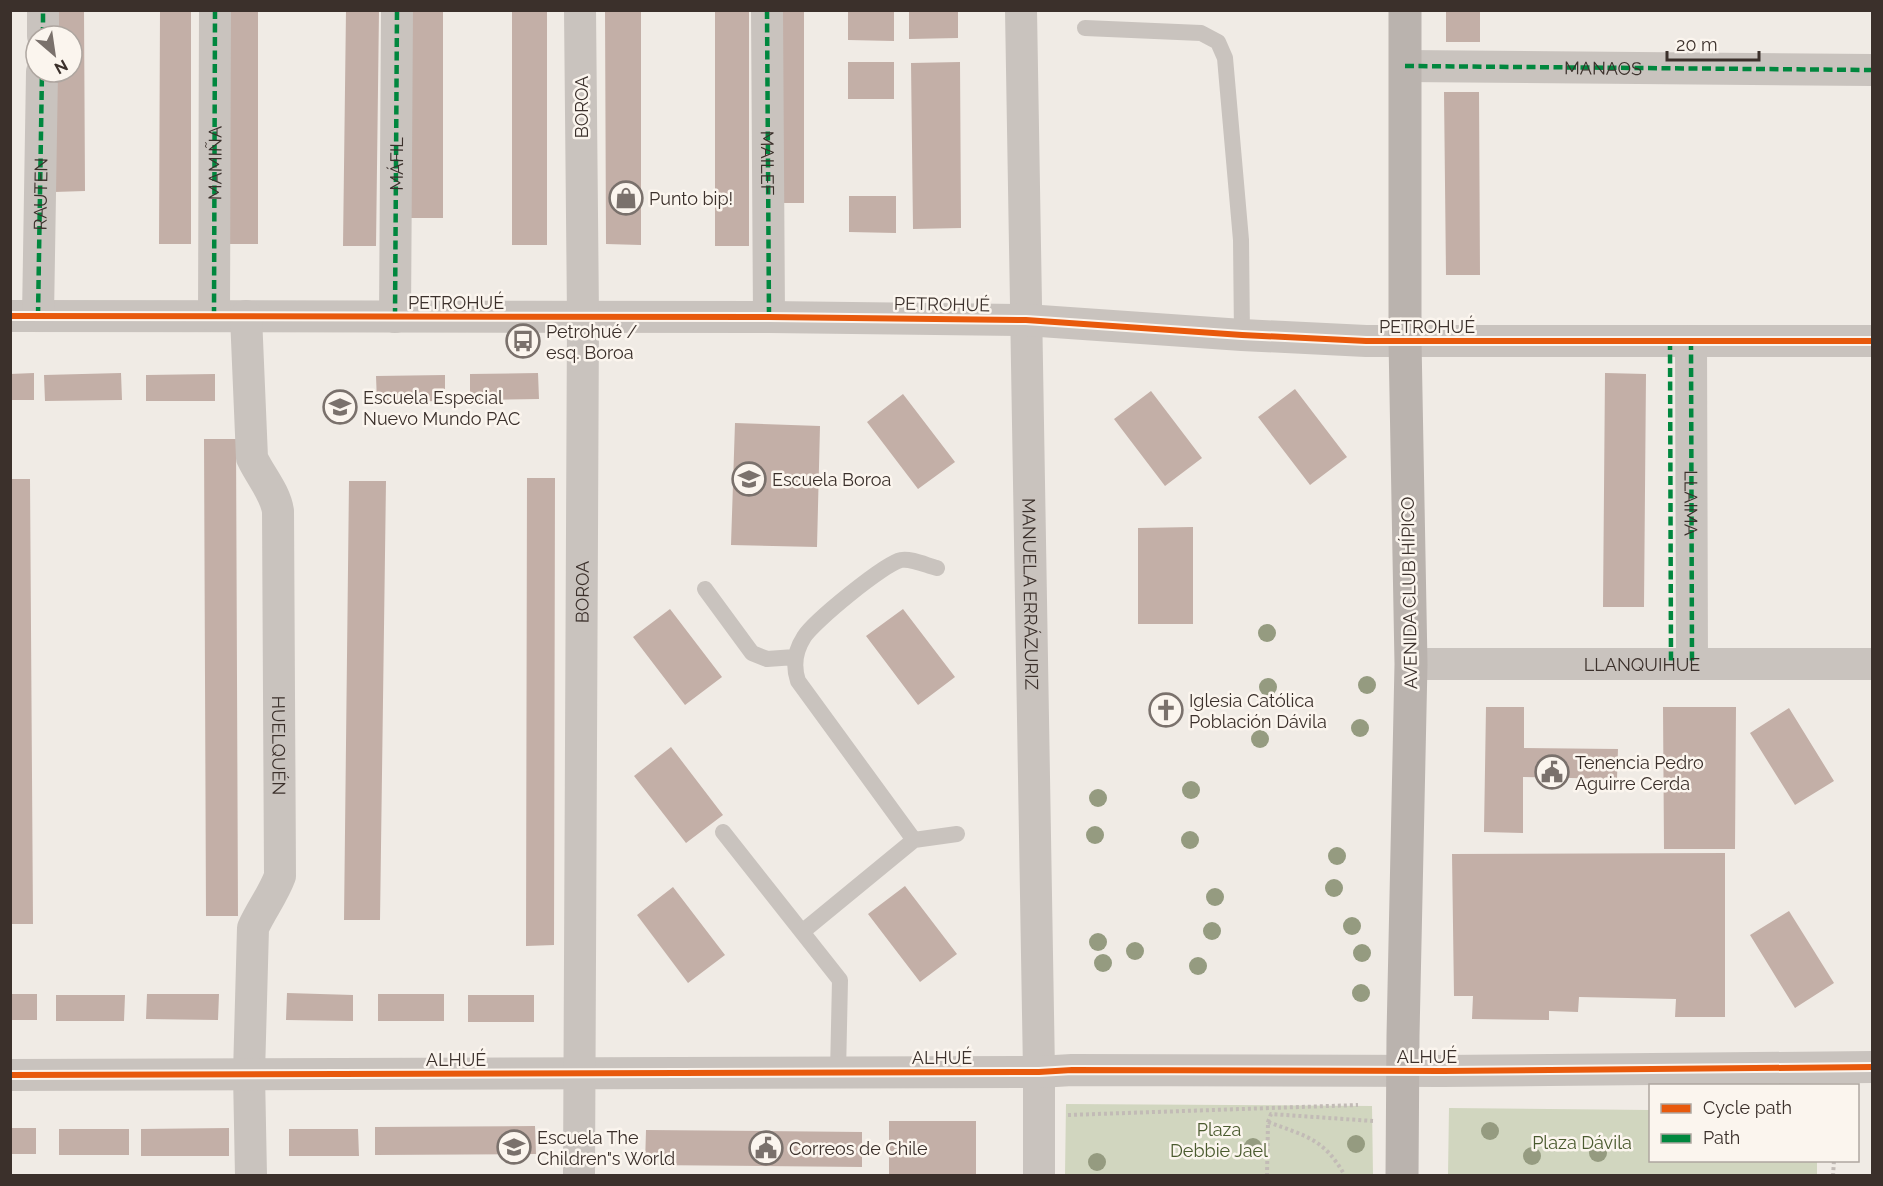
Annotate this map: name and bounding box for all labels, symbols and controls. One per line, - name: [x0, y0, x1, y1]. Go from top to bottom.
- north arrow: [24, 24, 84, 84]
- scale bar: [1667, 24, 1758, 62]
- text: 20 m: [1676, 34, 1718, 55]
- text: N: [51, 55, 71, 78]
- street label: MANAOS: [1564, 57, 1642, 79]
- street label: BOROA: [571, 76, 592, 138]
- street label: MAMIÑA: [204, 126, 225, 200]
- street label: MAILEF: [757, 131, 779, 195]
- street label: MÁFIL: [384, 137, 407, 191]
- street label: RAUTEN: [29, 157, 51, 231]
- shop icon: Punto bip!: [608, 180, 644, 216]
- place label: Punto bip!: [649, 188, 733, 209]
- street label: PETROHUÉ: [408, 291, 504, 313]
- street label: PETROHUÉ: [894, 292, 990, 315]
- street label: PETROHUÉ: [1379, 315, 1475, 337]
- place label: Petrohué / esq. Boroa: [546, 321, 638, 363]
- bus stop icon: Petrohué / esq. Boroa: [505, 323, 541, 359]
- place label: Escuela Especial Nuevo Mundo PAC: [363, 387, 520, 429]
- school or university icon: Escuela Especial Nuevo Mundo PAC: [322, 389, 358, 425]
- school or university icon: Escuela Boroa: [731, 461, 767, 497]
- place label: Escuela Boroa: [772, 469, 891, 490]
- street label: LLAIMA: [1681, 470, 1702, 536]
- street label: AVENIDA CLUB HÍPICO: [1396, 496, 1421, 690]
- street label: MANUELA ERRÁZURIZ: [1019, 498, 1043, 690]
- street label: BOROA: [571, 561, 592, 623]
- street label: LLANQUIHUE: [1584, 654, 1700, 675]
- place label: Iglesia Católica Población Dávila: [1189, 690, 1327, 732]
- church icon: Iglesia Católica Población Dávila: [1148, 692, 1184, 728]
- street label: HUELQUÉN: [269, 696, 291, 795]
- place label: Tenencia Pedro Aguirre Cerda: [1575, 752, 1704, 794]
- public building icon: Tenencia Pedro Aguirre Cerda: [1534, 754, 1570, 790]
- street label: ALHUÉ: [1397, 1045, 1457, 1067]
- street label: ALHUÉ: [912, 1046, 972, 1068]
- street label: ALHUÉ: [426, 1048, 486, 1070]
- legend: [1649, 1084, 1859, 1162]
- text: Cycle path: [1703, 1097, 1792, 1118]
- park label: Plaza Debbie Jael: [1170, 1119, 1268, 1161]
- place label: Escuela The Children"s World: [537, 1127, 675, 1169]
- text: Path: [1703, 1127, 1740, 1148]
- school or university icon: Escuela The Children"s World: [496, 1129, 532, 1165]
- public building icon: Correos de Chile: [748, 1130, 784, 1166]
- park label: Plaza Dávila: [1532, 1132, 1632, 1153]
- place label: Correos de Chile: [789, 1138, 928, 1159]

